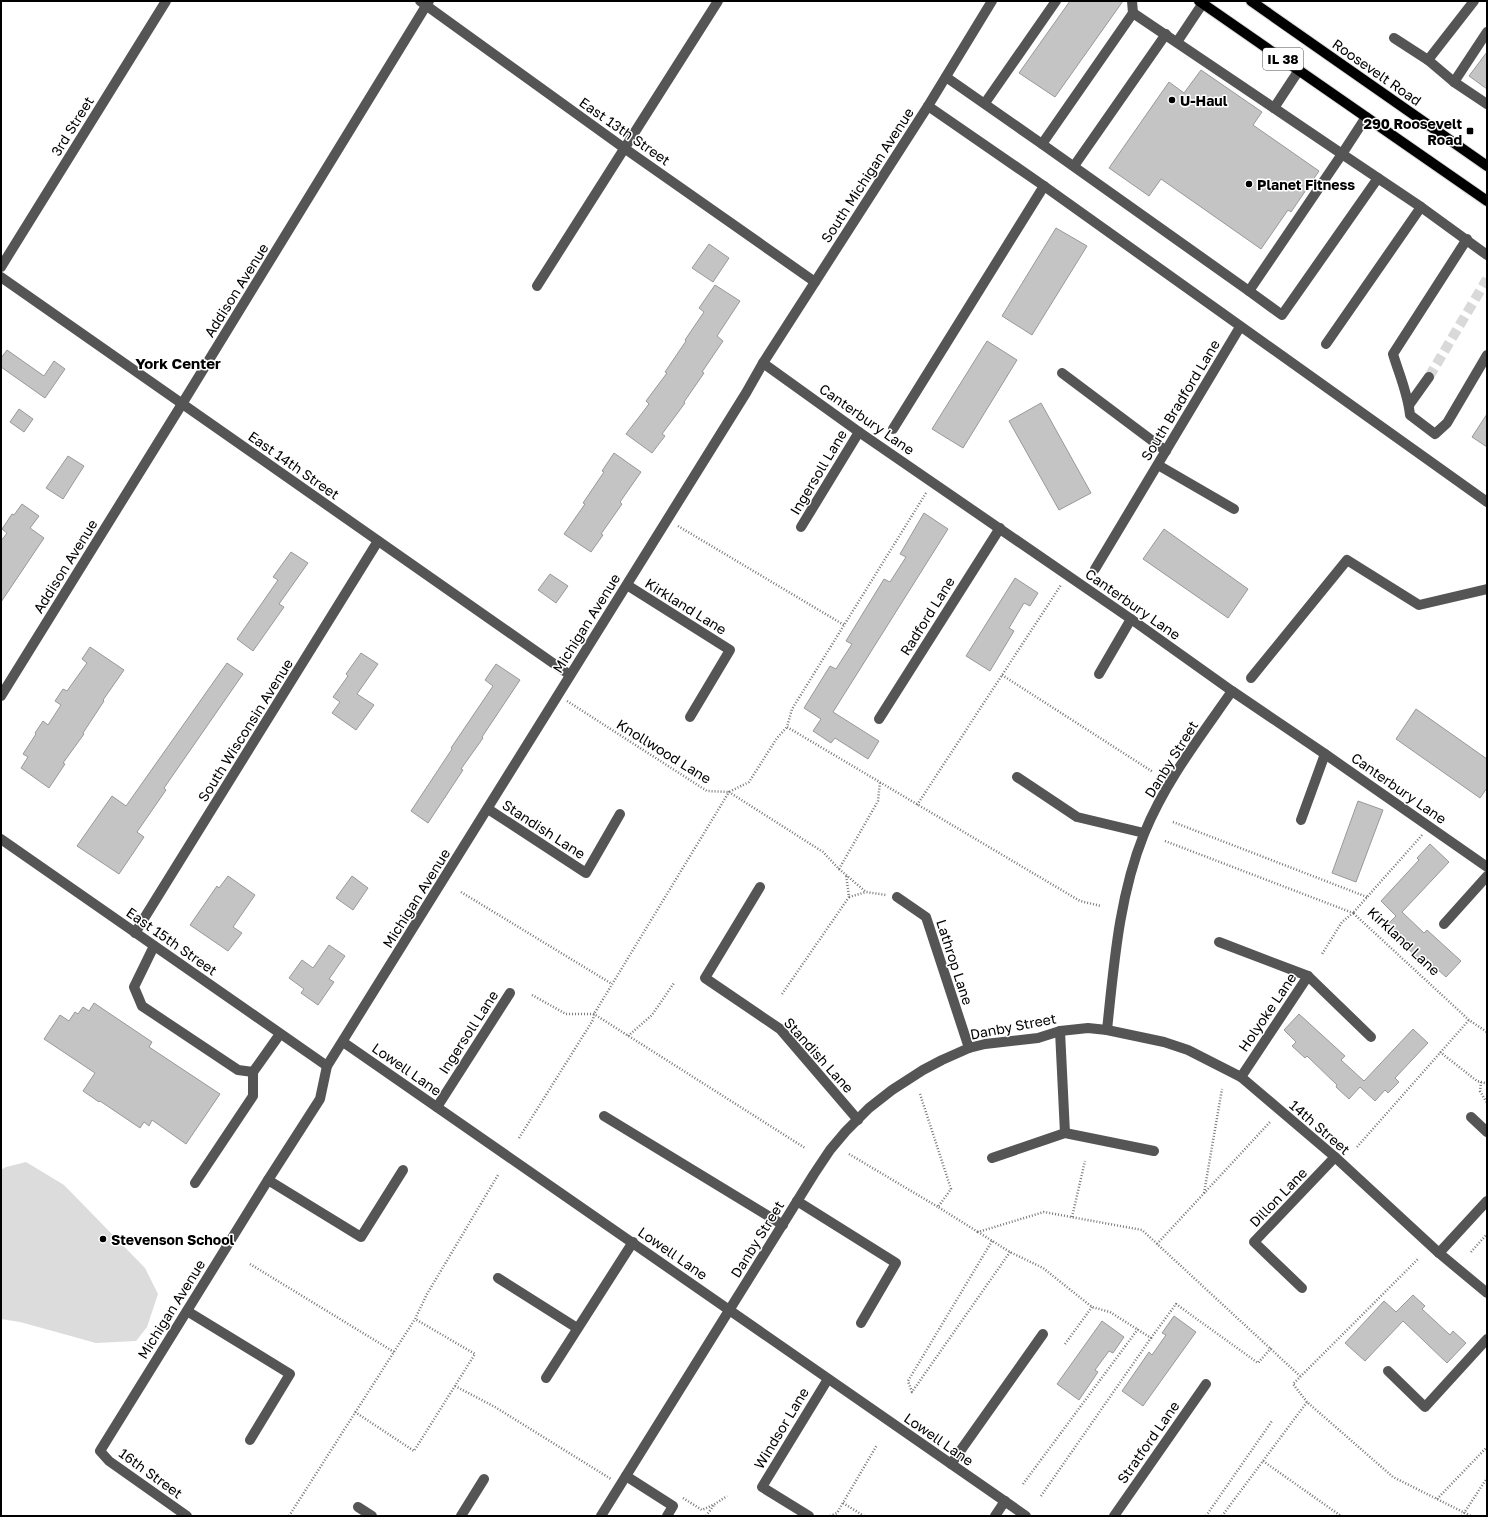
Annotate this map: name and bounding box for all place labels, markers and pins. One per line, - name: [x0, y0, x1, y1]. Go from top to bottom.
- place label: U-Haul: [1180, 92, 1228, 109]
- marker: U-Haul: [1167, 95, 1177, 105]
- place label: 290 Roosevelt Road: [1363, 115, 1462, 148]
- marker: 290 Roosevelt Road: [1465, 126, 1475, 136]
- place label: Planet Fitness: [1257, 176, 1355, 193]
- marker: Planet Fitness: [1244, 179, 1254, 189]
- place label: Stevenson School: [111, 1231, 235, 1248]
- marker: Stevenson School: [98, 1234, 108, 1244]

